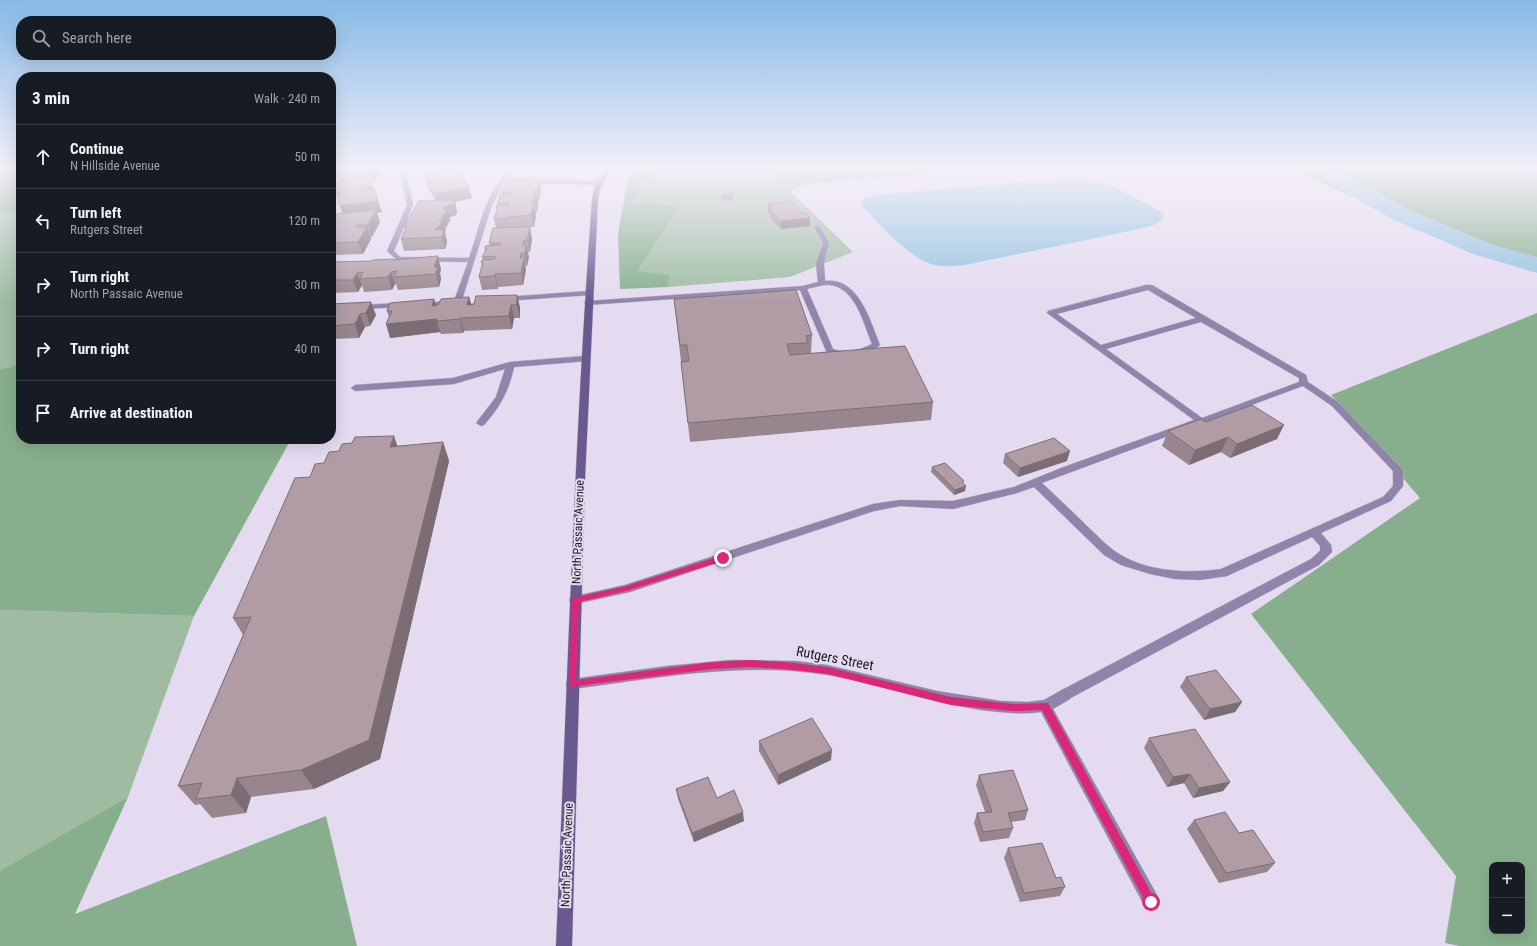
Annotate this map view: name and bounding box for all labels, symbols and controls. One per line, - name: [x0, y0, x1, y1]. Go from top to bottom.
- search box: [16, 16, 336, 60]
- icon: search: [30, 27, 52, 49]
- text: Search here: [62, 29, 132, 47]
- text: 3 min: [32, 88, 70, 108]
- text: Walk · 240 m: [254, 91, 320, 106]
- text: Continue: [70, 140, 124, 158]
- icon: ahead: [32, 146, 54, 168]
- text: 50 m: [294, 149, 320, 164]
- text: N Hillside Avenue: [70, 158, 160, 173]
- text: Turn left: [70, 204, 121, 222]
- icon: left: [32, 210, 54, 232]
- text: 120 m: [288, 213, 320, 228]
- text: Rutgers Street: [70, 222, 143, 237]
- text: Turn right: [70, 268, 129, 286]
- icon: right: [32, 274, 54, 296]
- text: 30 m: [294, 277, 320, 292]
- text: North Passaic Avenue: [70, 286, 183, 301]
- icon: right: [32, 338, 54, 360]
- text: Turn right: [70, 340, 129, 358]
- text: 40 m: [294, 341, 320, 356]
- icon: arrive: [32, 402, 54, 424]
- text: Arrive at destination: [70, 404, 193, 422]
- street label: North Passaic Avenue: [569, 479, 587, 584]
- route end: [714, 549, 732, 567]
- street label: Rutgers Street: [795, 643, 875, 673]
- street label: North Passaic Avenue: [558, 802, 576, 907]
- map controls: [1489, 862, 1525, 934]
- button: +: [1489, 862, 1525, 898]
- route start: [1142, 893, 1160, 911]
- button: −: [1489, 898, 1525, 934]

